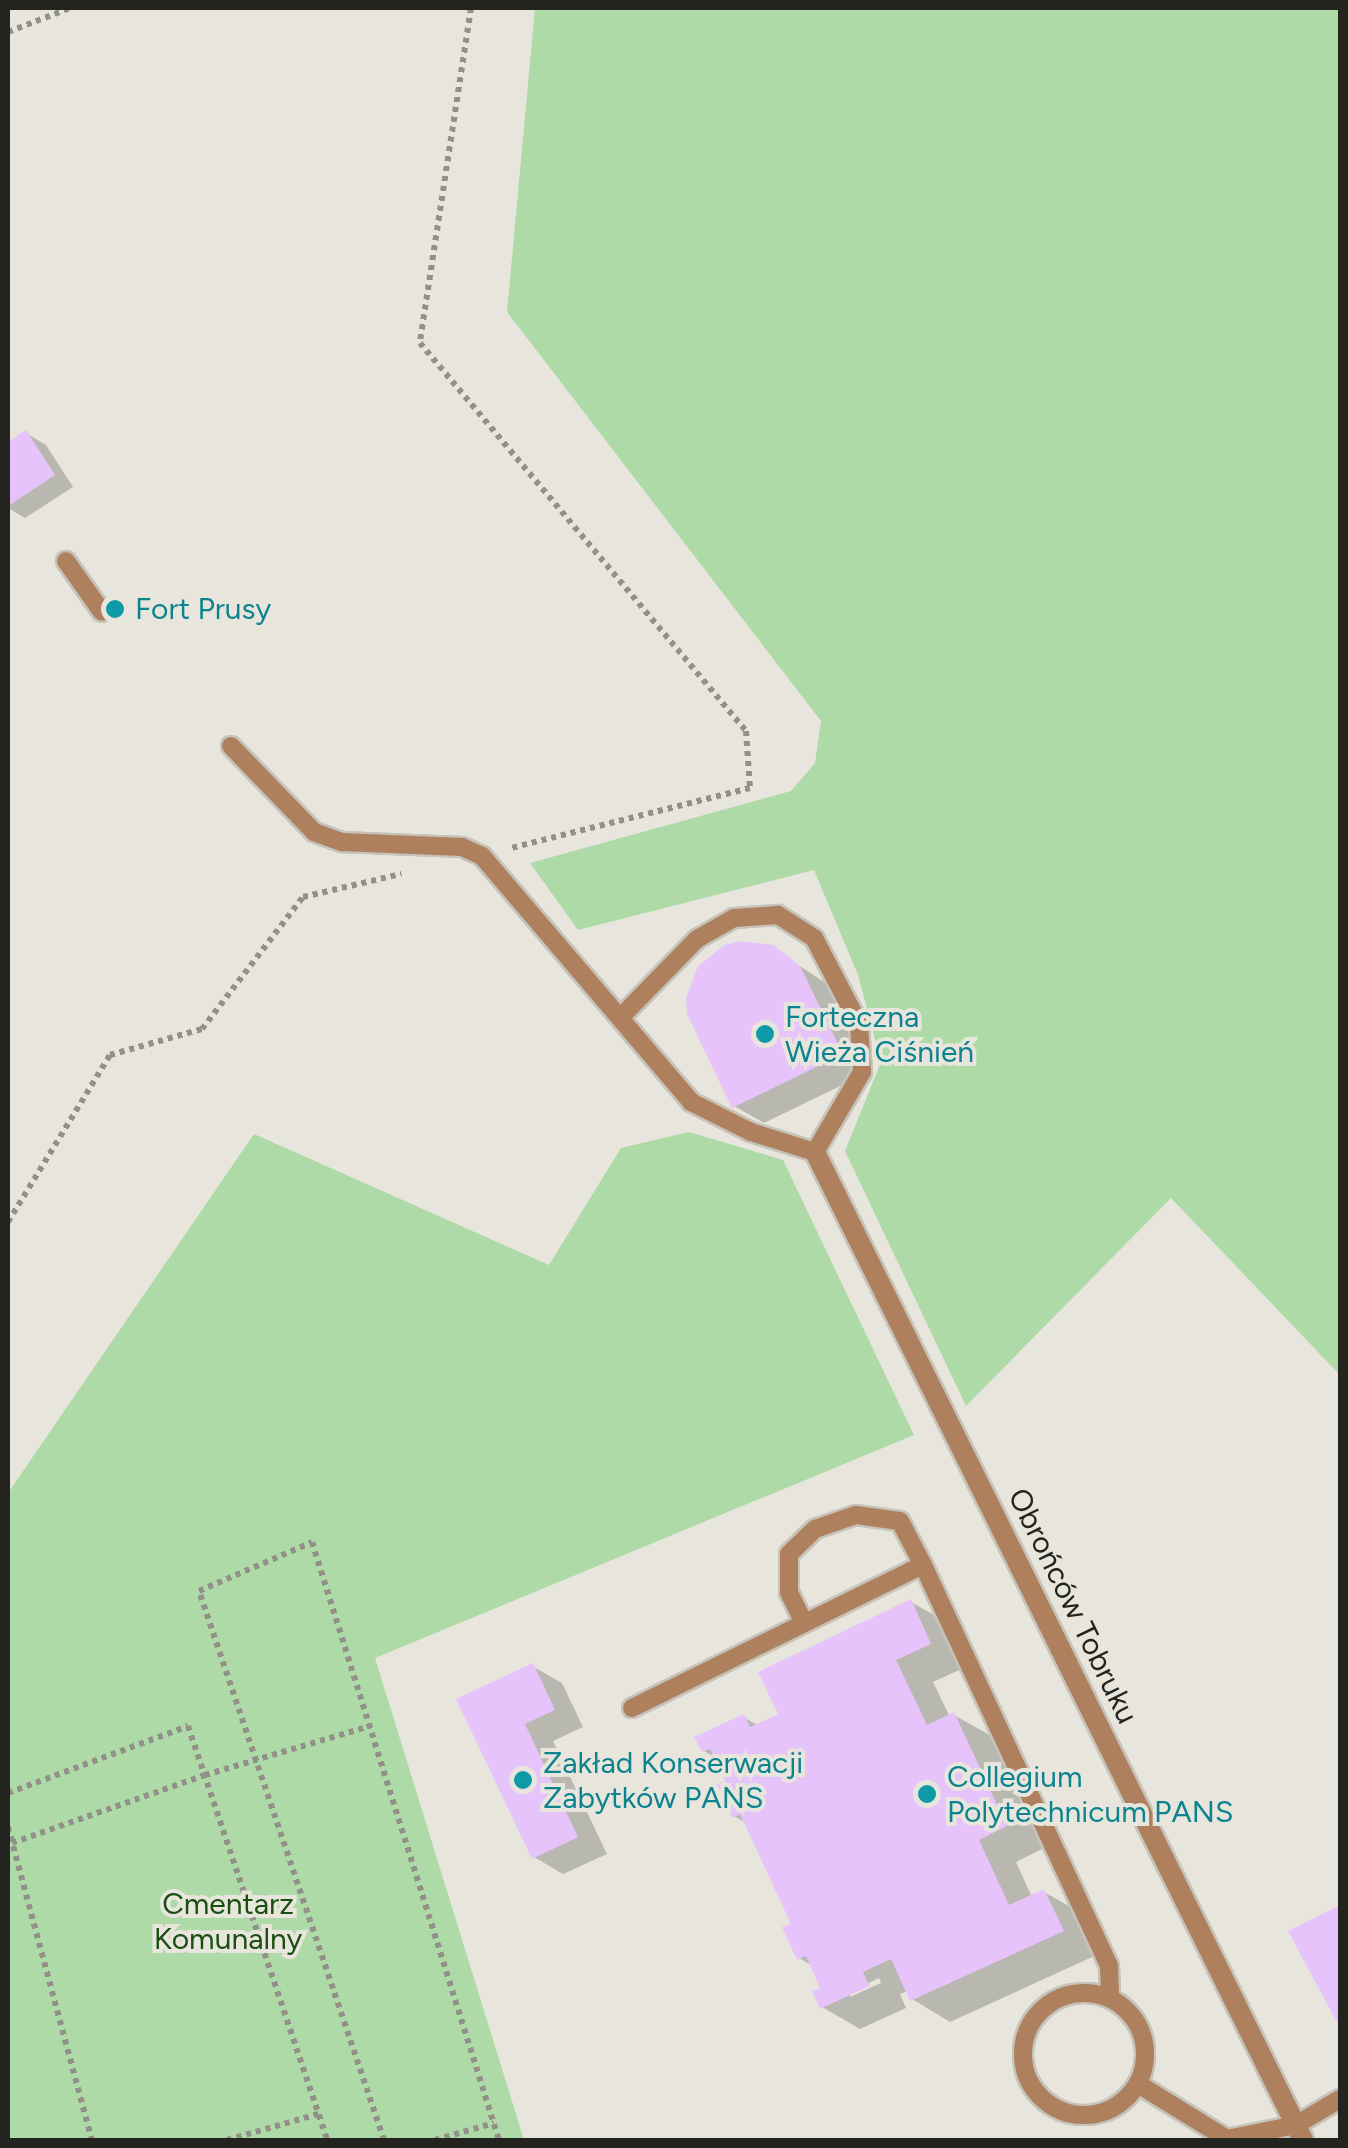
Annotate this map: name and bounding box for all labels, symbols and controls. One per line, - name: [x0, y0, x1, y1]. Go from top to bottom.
- place label: Fort Prusy: [135, 591, 271, 627]
- marker: Fort Prusy: [104, 598, 126, 620]
- place label: Forteczna Wieża Ciśnień: [785, 999, 974, 1070]
- marker: Forteczna Wieża Ciśnień: [754, 1023, 776, 1045]
- street label: Obrońców Tobruku: [1000, 1483, 1146, 1729]
- place label: Zakład Konserwacji Zabytków PANS: [543, 1745, 803, 1816]
- place label: Collegium Polytechnicum PANS: [947, 1759, 1233, 1830]
- marker: Zakład Konserwacji Zabytków PANS: [512, 1769, 534, 1791]
- marker: Collegium Polytechnicum PANS: [916, 1783, 938, 1805]
- park label: Cmentarz Komunalny: [154, 1886, 302, 1956]

